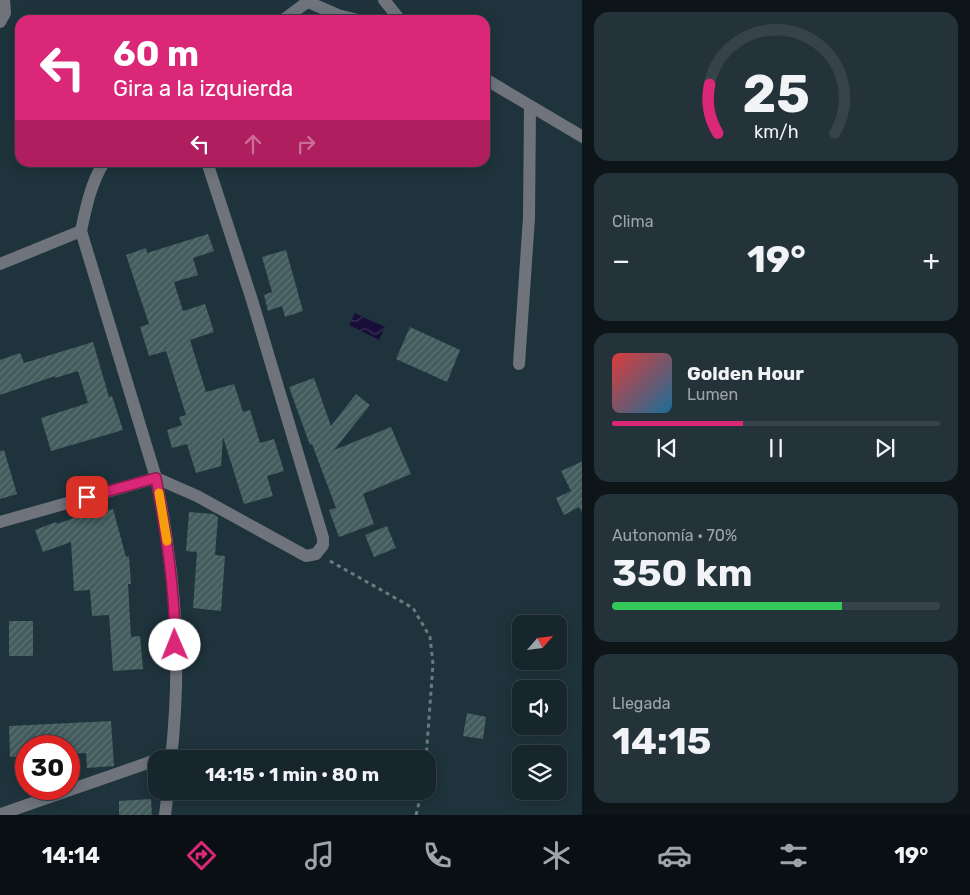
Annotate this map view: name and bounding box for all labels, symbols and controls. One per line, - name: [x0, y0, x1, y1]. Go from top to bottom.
- text: 60 m: [113, 33, 199, 75]
- icon: left: [30, 35, 95, 100]
- text: 25: [742, 63, 810, 125]
- text: Gira a la izquierda: [113, 75, 293, 102]
- text: km/h: [754, 121, 798, 142]
- icon: left: [186, 130, 214, 158]
- icon: ahead: [239, 130, 267, 158]
- icon: right: [292, 130, 320, 158]
- text: Clima: [612, 212, 653, 231]
- text: 19°: [747, 236, 806, 282]
- text: −: [612, 244, 630, 277]
- text: +: [923, 244, 940, 277]
- text: Golden Hour: [687, 362, 804, 385]
- text: Lumen: [687, 385, 738, 404]
- icon: previous: [653, 434, 681, 462]
- icon: pause: [762, 434, 790, 462]
- icon: next: [871, 434, 899, 462]
- pin: [66, 476, 108, 518]
- icon: arrive: [73, 483, 101, 511]
- text: Autonomía · 70%: [612, 526, 737, 545]
- text: 350 km: [612, 550, 753, 596]
- north arrow: [512, 615, 568, 670]
- map controls: [512, 615, 567, 800]
- position arrow: [148, 618, 200, 670]
- button: sound: [512, 680, 567, 735]
- text: Llegada: [612, 694, 671, 713]
- text: 14:15: [612, 718, 711, 764]
- speed limit sign: 30: [15, 735, 80, 800]
- button: layers: [512, 745, 567, 800]
- text: 14:15 · 1 min · 80 m: [205, 763, 379, 786]
- icon: directions: [184, 838, 219, 873]
- icon: music: [302, 838, 337, 873]
- icon: phone: [420, 838, 455, 873]
- icon: climate: [539, 838, 574, 873]
- icon: car: [657, 838, 692, 873]
- icon: filters: [776, 838, 811, 873]
- text: 14:14: [42, 842, 100, 869]
- text: 19°: [894, 842, 928, 869]

